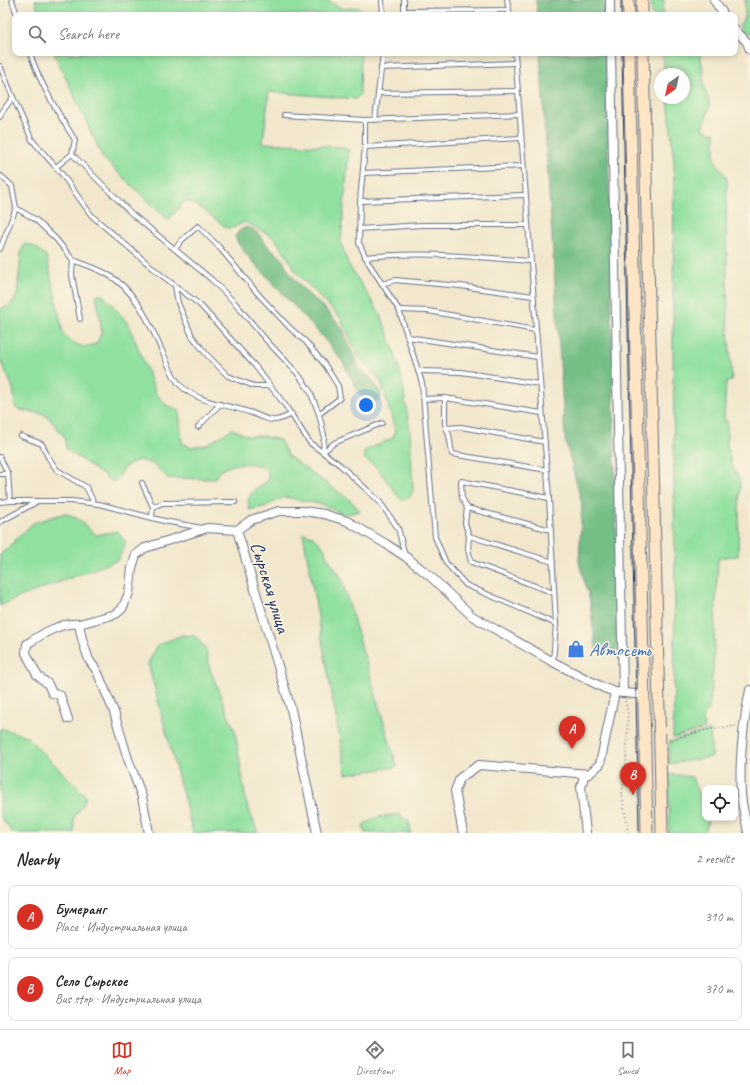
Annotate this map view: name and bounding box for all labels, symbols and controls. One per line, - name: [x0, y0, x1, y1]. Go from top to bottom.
- search box: [12, 12, 738, 56]
- icon: search: [26, 23, 48, 45]
- text: Search here: [58, 25, 119, 44]
- north arrow: [654, 68, 690, 104]
- your location: [356, 395, 376, 415]
- street label: Сырская улица: [245, 539, 296, 637]
- place label: Автосеть: [589, 638, 653, 662]
- shop icon: Автосеть: [566, 639, 586, 659]
- pin: A: [559, 716, 585, 749]
- pin: B: [620, 762, 646, 795]
- map controls: [702, 785, 738, 821]
- button: locate: [702, 785, 738, 821]
- text: Nearby: [16, 849, 59, 870]
- text: 2 results: [696, 851, 734, 867]
- text: Бумеранг: [55, 900, 106, 919]
- text: A: [27, 909, 33, 925]
- text: 310 m: [705, 909, 733, 925]
- text: Place · Индустриальная улица: [55, 919, 187, 935]
- text: Село Сырское: [55, 972, 127, 991]
- text: B: [27, 981, 33, 997]
- text: 370 m: [705, 981, 733, 997]
- text: Bus stop · Индустриальная улица: [55, 991, 201, 1007]
- tab: Map: [111, 1039, 133, 1077]
- tab: Directions: [356, 1039, 394, 1077]
- tab: Saved: [617, 1039, 639, 1077]

